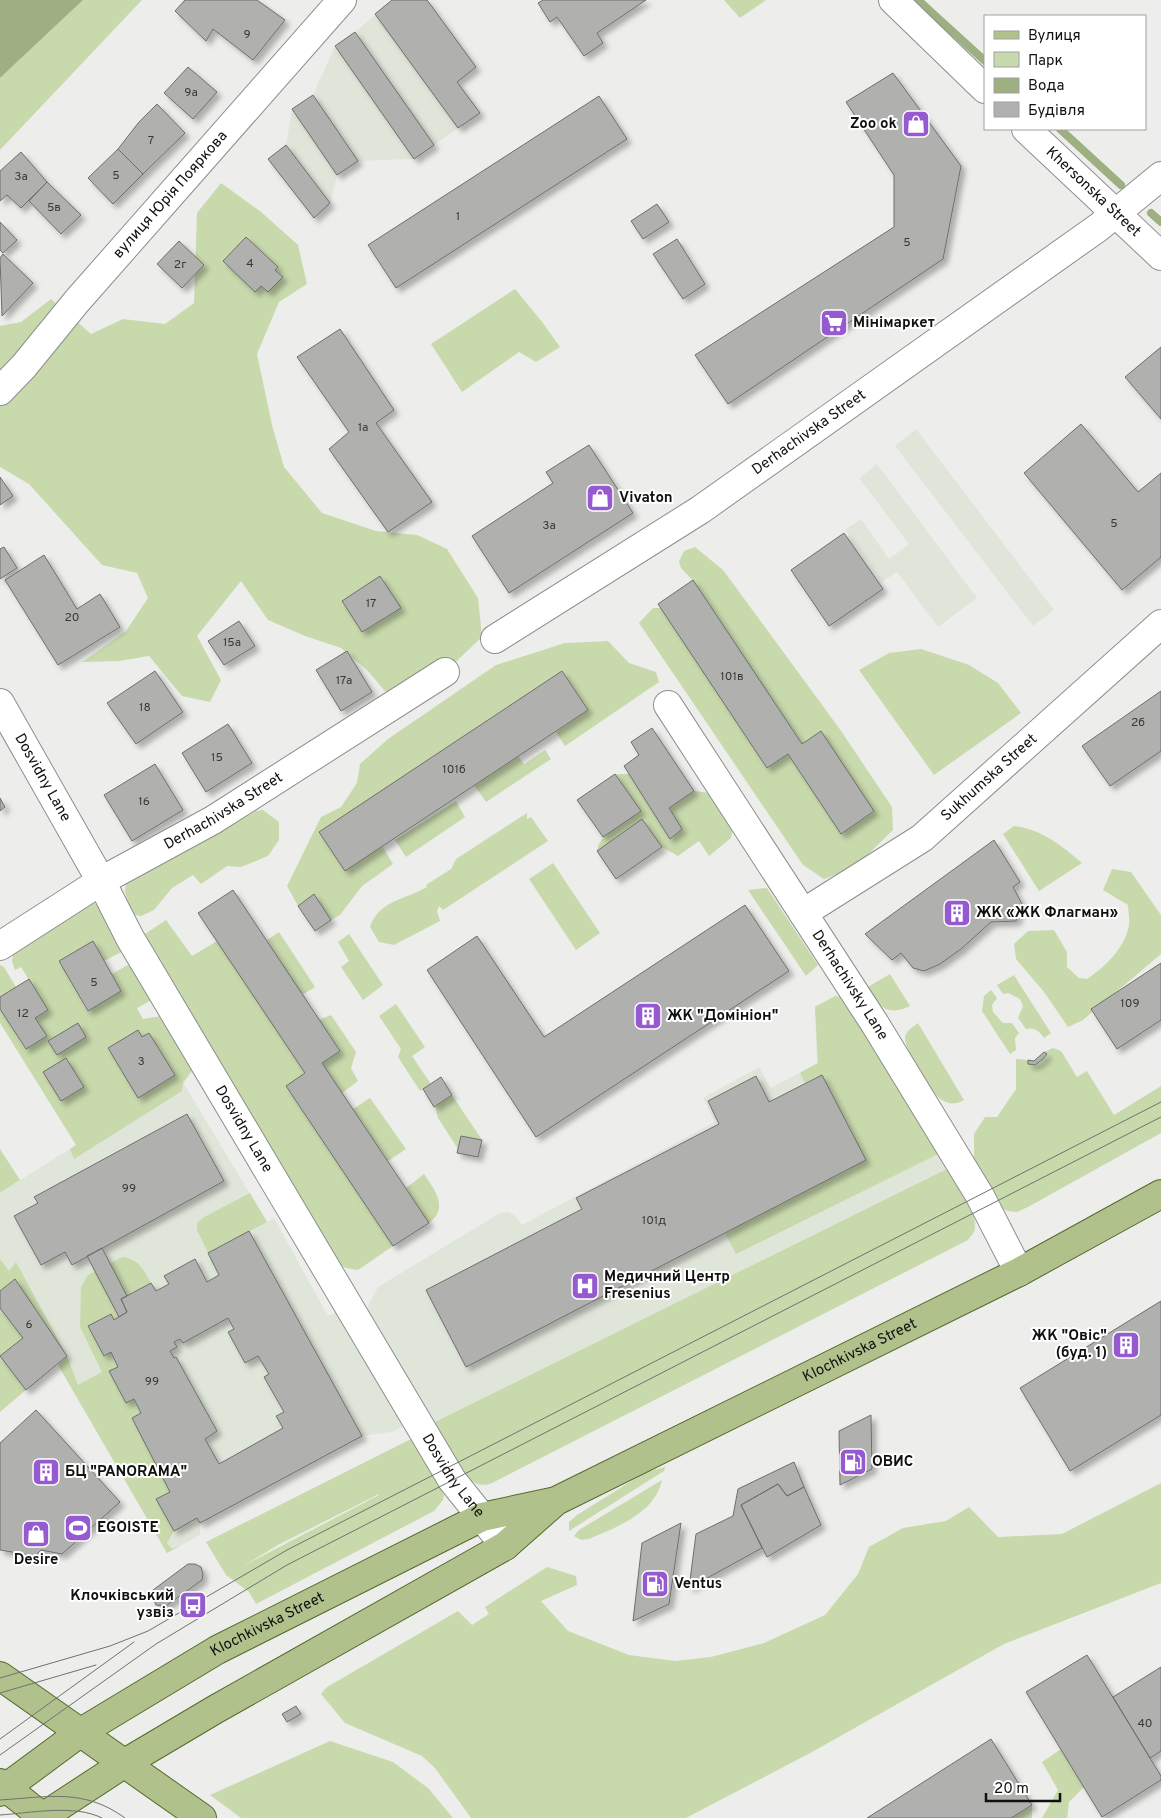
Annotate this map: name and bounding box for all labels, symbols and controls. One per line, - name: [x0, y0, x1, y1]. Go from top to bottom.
- legend: [984, 15, 1146, 130]
- house number: 9: [243, 27, 251, 43]
- text: Вулиця: [1028, 27, 1081, 46]
- text: Парк: [1028, 52, 1063, 71]
- text: Вода: [1028, 77, 1064, 96]
- house number: 9а: [184, 85, 198, 101]
- text: Будівля: [1028, 102, 1085, 121]
- shop icon: Zoo ok: [901, 109, 931, 139]
- place label: Zoo ok: [850, 115, 897, 134]
- street label: вулиця Юрія Пояркова: [109, 127, 232, 263]
- house number: 7: [148, 133, 154, 149]
- street label: Khersonska Street: [1042, 143, 1145, 241]
- house number: 5: [112, 168, 120, 184]
- house number: 3а: [14, 169, 28, 185]
- house number: 5в: [47, 200, 61, 216]
- house number: 1: [456, 209, 460, 225]
- house number: 5: [903, 235, 911, 251]
- house number: 4: [246, 256, 254, 272]
- house number: 2г: [174, 257, 186, 273]
- supermarket icon: Мінімаркет: [819, 308, 849, 338]
- place label: Мінімаркет: [853, 314, 935, 333]
- street label: Derhachivska Street: [748, 386, 870, 479]
- house number: 1а: [358, 420, 368, 436]
- shop icon: Vivaton: [585, 483, 615, 513]
- place label: Vivaton: [619, 489, 673, 508]
- house number: 5: [1110, 516, 1118, 532]
- house number: 3а: [542, 518, 556, 534]
- house number: 17: [366, 596, 376, 612]
- house number: 20: [64, 610, 80, 626]
- house number: 15а: [223, 635, 241, 651]
- house number: 101в: [720, 669, 744, 685]
- house number: 17а: [336, 673, 352, 689]
- house number: 18: [139, 700, 151, 716]
- house number: 2б: [1131, 715, 1145, 731]
- street label: Dosvidny Lane: [10, 730, 75, 825]
- street label: Sukhumska Street: [937, 730, 1041, 826]
- house number: 15: [211, 750, 223, 766]
- house number: 101б: [442, 762, 466, 778]
- street label: Derhachivska Street: [161, 768, 286, 854]
- house number: 16: [138, 794, 150, 810]
- building icon: ЖК «ЖК Флагман»: [942, 898, 972, 928]
- place label: ЖК «ЖК Флагман»: [976, 904, 1118, 923]
- street label: Derhachivsky Lane: [807, 927, 892, 1044]
- house number: 5: [90, 975, 98, 991]
- house number: 109: [1120, 996, 1140, 1012]
- building icon: ЖК "Домініон": [633, 1001, 663, 1031]
- house number: 12: [17, 1006, 29, 1022]
- place label: ЖК "Домініон": [667, 1007, 778, 1026]
- house number: 3: [137, 1054, 145, 1070]
- street label: Dosvidny Lane: [210, 1082, 277, 1176]
- house number: 99: [122, 1181, 136, 1197]
- house number: 101д: [642, 1213, 666, 1229]
- place label: Медичний Центр Fresenius: [604, 1268, 730, 1304]
- hospital icon: Медичний Центр Fresenius: [570, 1271, 600, 1301]
- street label: Klochkivska Street: [800, 1315, 920, 1387]
- house number: 6: [25, 1317, 33, 1333]
- place label: ЖК "Овіс" (буд. 1): [1032, 1327, 1107, 1363]
- building icon: ЖК "Овіс" (буд. 1): [1111, 1330, 1141, 1360]
- house number: 99: [145, 1374, 159, 1390]
- street label: Dosvidny Lane: [417, 1430, 488, 1522]
- fuel station icon: ОВИС: [838, 1447, 868, 1477]
- place label: ОВИС: [872, 1453, 913, 1472]
- building icon: БЦ "PANORAMA": [31, 1457, 61, 1487]
- place label: БЦ "PANORAMA": [65, 1463, 187, 1482]
- sports icon: EGOISTE: [63, 1513, 93, 1543]
- shop icon: Desire: [21, 1519, 51, 1549]
- place label: EGOISTE: [97, 1519, 159, 1538]
- place label: Desire: [14, 1551, 58, 1570]
- fuel station icon: Ventus: [640, 1569, 670, 1599]
- place label: Ventus: [674, 1575, 722, 1594]
- place label: Клочківський узвіз: [70, 1587, 174, 1623]
- street label: Klochkivska Street: [207, 1588, 328, 1661]
- bus stop icon: Клочківський узвіз: [178, 1590, 208, 1620]
- house number: 40: [1137, 1716, 1153, 1732]
- scale bar: [986, 1770, 1060, 1802]
- text: 20 m: [994, 1780, 1029, 1799]

